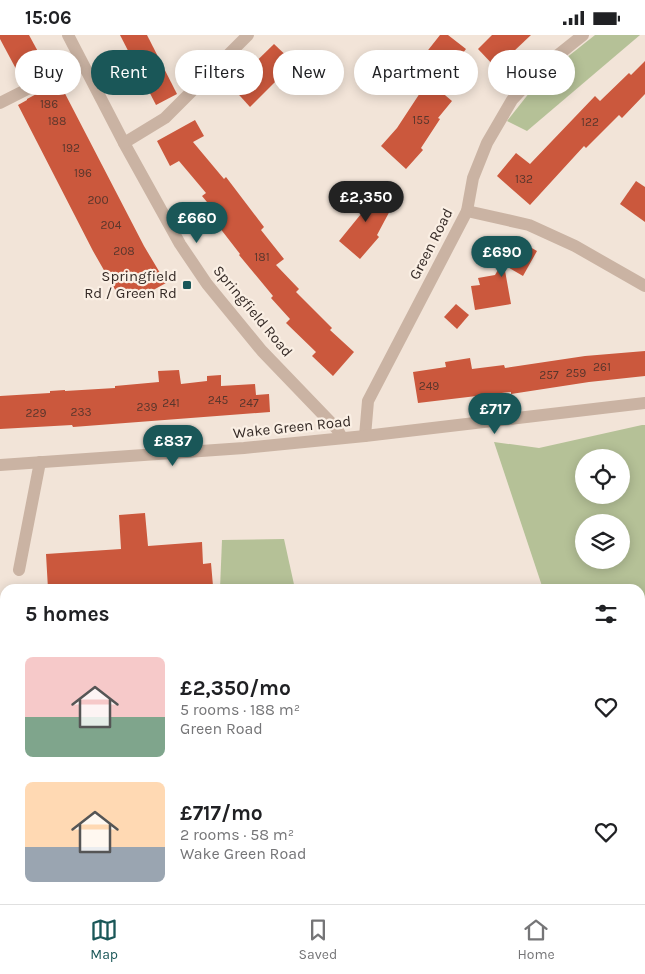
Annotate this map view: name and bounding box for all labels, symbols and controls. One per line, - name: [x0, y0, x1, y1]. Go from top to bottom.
- text: 15:06: [25, 7, 72, 29]
- chip: Buy: [15, 50, 81, 95]
- chip: Rent: [91, 50, 165, 95]
- chip: Filters: [175, 50, 263, 95]
- chip: New: [273, 50, 344, 95]
- chip: Apartment: [354, 50, 478, 95]
- chip: House: [488, 50, 575, 95]
- house number: 186: [40, 97, 58, 111]
- house number: 155: [412, 113, 430, 127]
- house number: 188: [48, 114, 66, 128]
- house number: 122: [581, 115, 599, 129]
- house number: 192: [62, 141, 80, 155]
- house number: 196: [74, 166, 92, 180]
- house number: 132: [515, 172, 533, 186]
- pin: £2,350: [325, 181, 407, 223]
- text: £2,350: [340, 187, 392, 206]
- house number: 200: [87, 193, 109, 207]
- pin: £660: [167, 201, 227, 244]
- street label: Green Road: [405, 205, 457, 283]
- text: £660: [177, 208, 217, 227]
- house number: 204: [101, 218, 122, 232]
- pin: £690: [472, 235, 532, 278]
- text: £690: [482, 242, 522, 261]
- house number: 208: [113, 244, 135, 258]
- house number: 181: [254, 250, 270, 264]
- street label: Springfield Road: [210, 262, 296, 360]
- place label: Springfield Rd / Green Rd: [84, 267, 177, 302]
- marker: Springfield Rd / Green Rd: [181, 279, 193, 291]
- house number: 261: [593, 360, 611, 374]
- house number: 259: [566, 366, 586, 380]
- house number: 257: [539, 368, 559, 382]
- house number: 249: [419, 379, 439, 393]
- house number: 245: [208, 393, 228, 407]
- pin: £717: [465, 393, 525, 435]
- house number: 241: [162, 396, 180, 410]
- house number: 247: [239, 396, 259, 410]
- text: £717: [479, 399, 511, 418]
- house number: 239: [136, 400, 158, 414]
- house number: 233: [70, 405, 92, 419]
- house number: 229: [26, 406, 46, 420]
- street label: Wake Green Road: [232, 412, 352, 442]
- pin: £837: [143, 425, 203, 467]
- text: £837: [154, 431, 192, 450]
- map controls: [575, 449, 630, 569]
- button: locate: [575, 449, 630, 504]
- button: layers: [575, 514, 630, 569]
- icon: filters: [592, 600, 620, 628]
- text: 5 homes: [25, 602, 110, 626]
- text: £2,350/mo: [180, 676, 291, 700]
- icon: home: [65, 677, 125, 737]
- icon: heart: [592, 693, 620, 721]
- text: 5 rooms · 188 m²: [180, 700, 300, 719]
- text: Green Road: [180, 719, 263, 738]
- text: £717/mo: [180, 801, 263, 825]
- icon: home: [65, 802, 125, 862]
- icon: heart: [592, 818, 620, 846]
- text: 2 rooms · 58 m²: [180, 825, 294, 844]
- text: Wake Green Road: [180, 844, 306, 863]
- tab: Map: [90, 916, 118, 963]
- tab: Saved: [298, 916, 337, 963]
- tab: Home: [518, 916, 555, 963]

